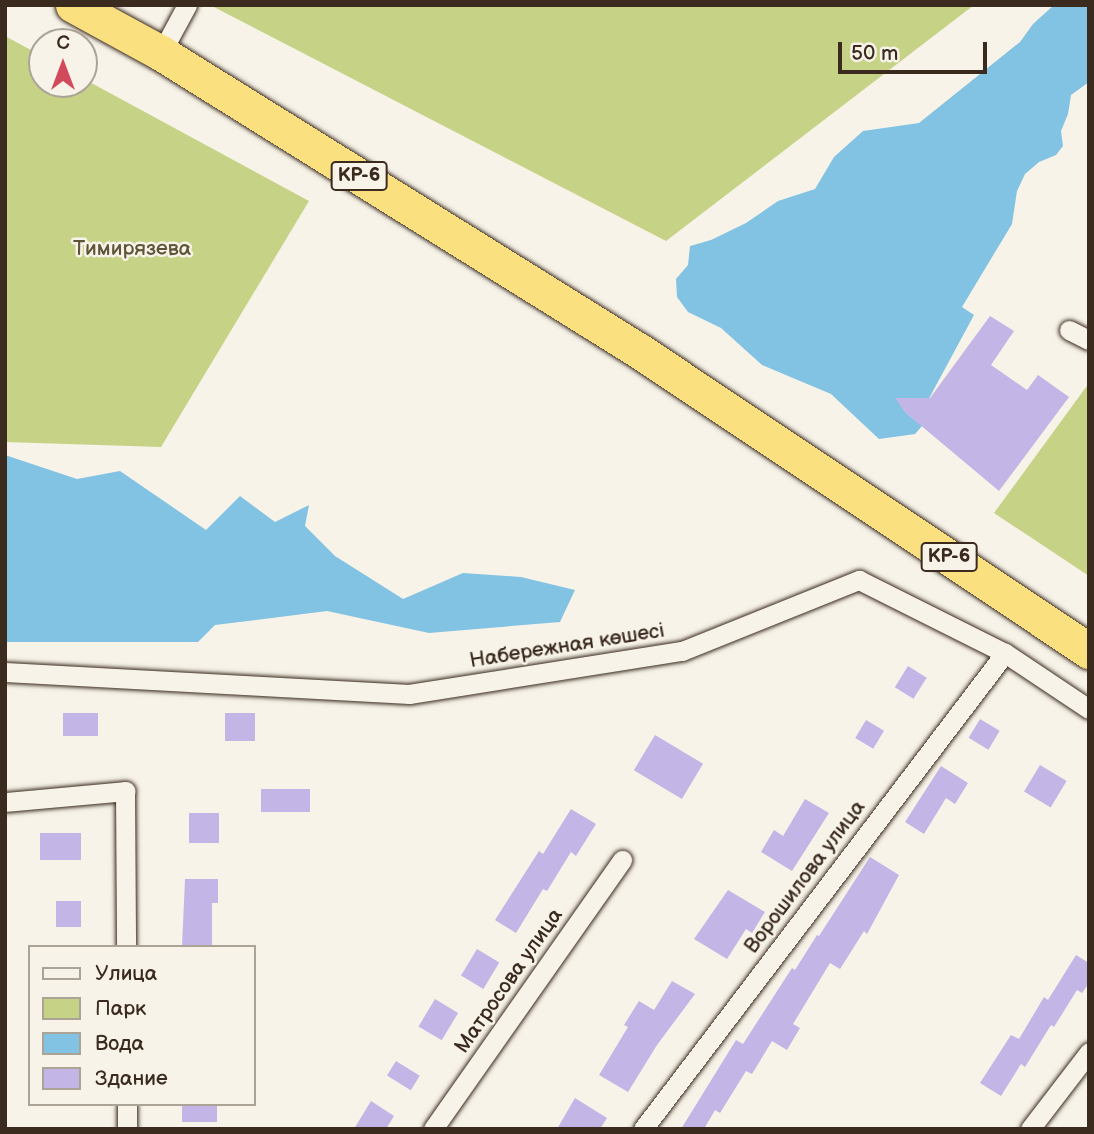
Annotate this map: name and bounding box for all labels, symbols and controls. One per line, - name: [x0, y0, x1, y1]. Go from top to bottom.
- north arrow: [28, 28, 98, 98]
- scale bar: [842, 28, 991, 72]
- text: С: [56, 32, 70, 55]
- text: 50 m: [851, 41, 898, 66]
- road number: KP-6: [329, 160, 389, 192]
- park label: Тимирязева: [73, 236, 191, 262]
- road number: KP-6: [919, 542, 979, 572]
- street label: Набережная көшесі: [468, 618, 666, 674]
- street label: Ворошилова улица: [739, 796, 871, 958]
- street label: Матросова улица: [450, 904, 568, 1058]
- legend: [28, 945, 256, 1106]
- text: Улица: [95, 961, 157, 986]
- text: Парк: [95, 996, 146, 1021]
- text: Вода: [95, 1031, 144, 1056]
- text: Здание: [95, 1066, 168, 1091]

